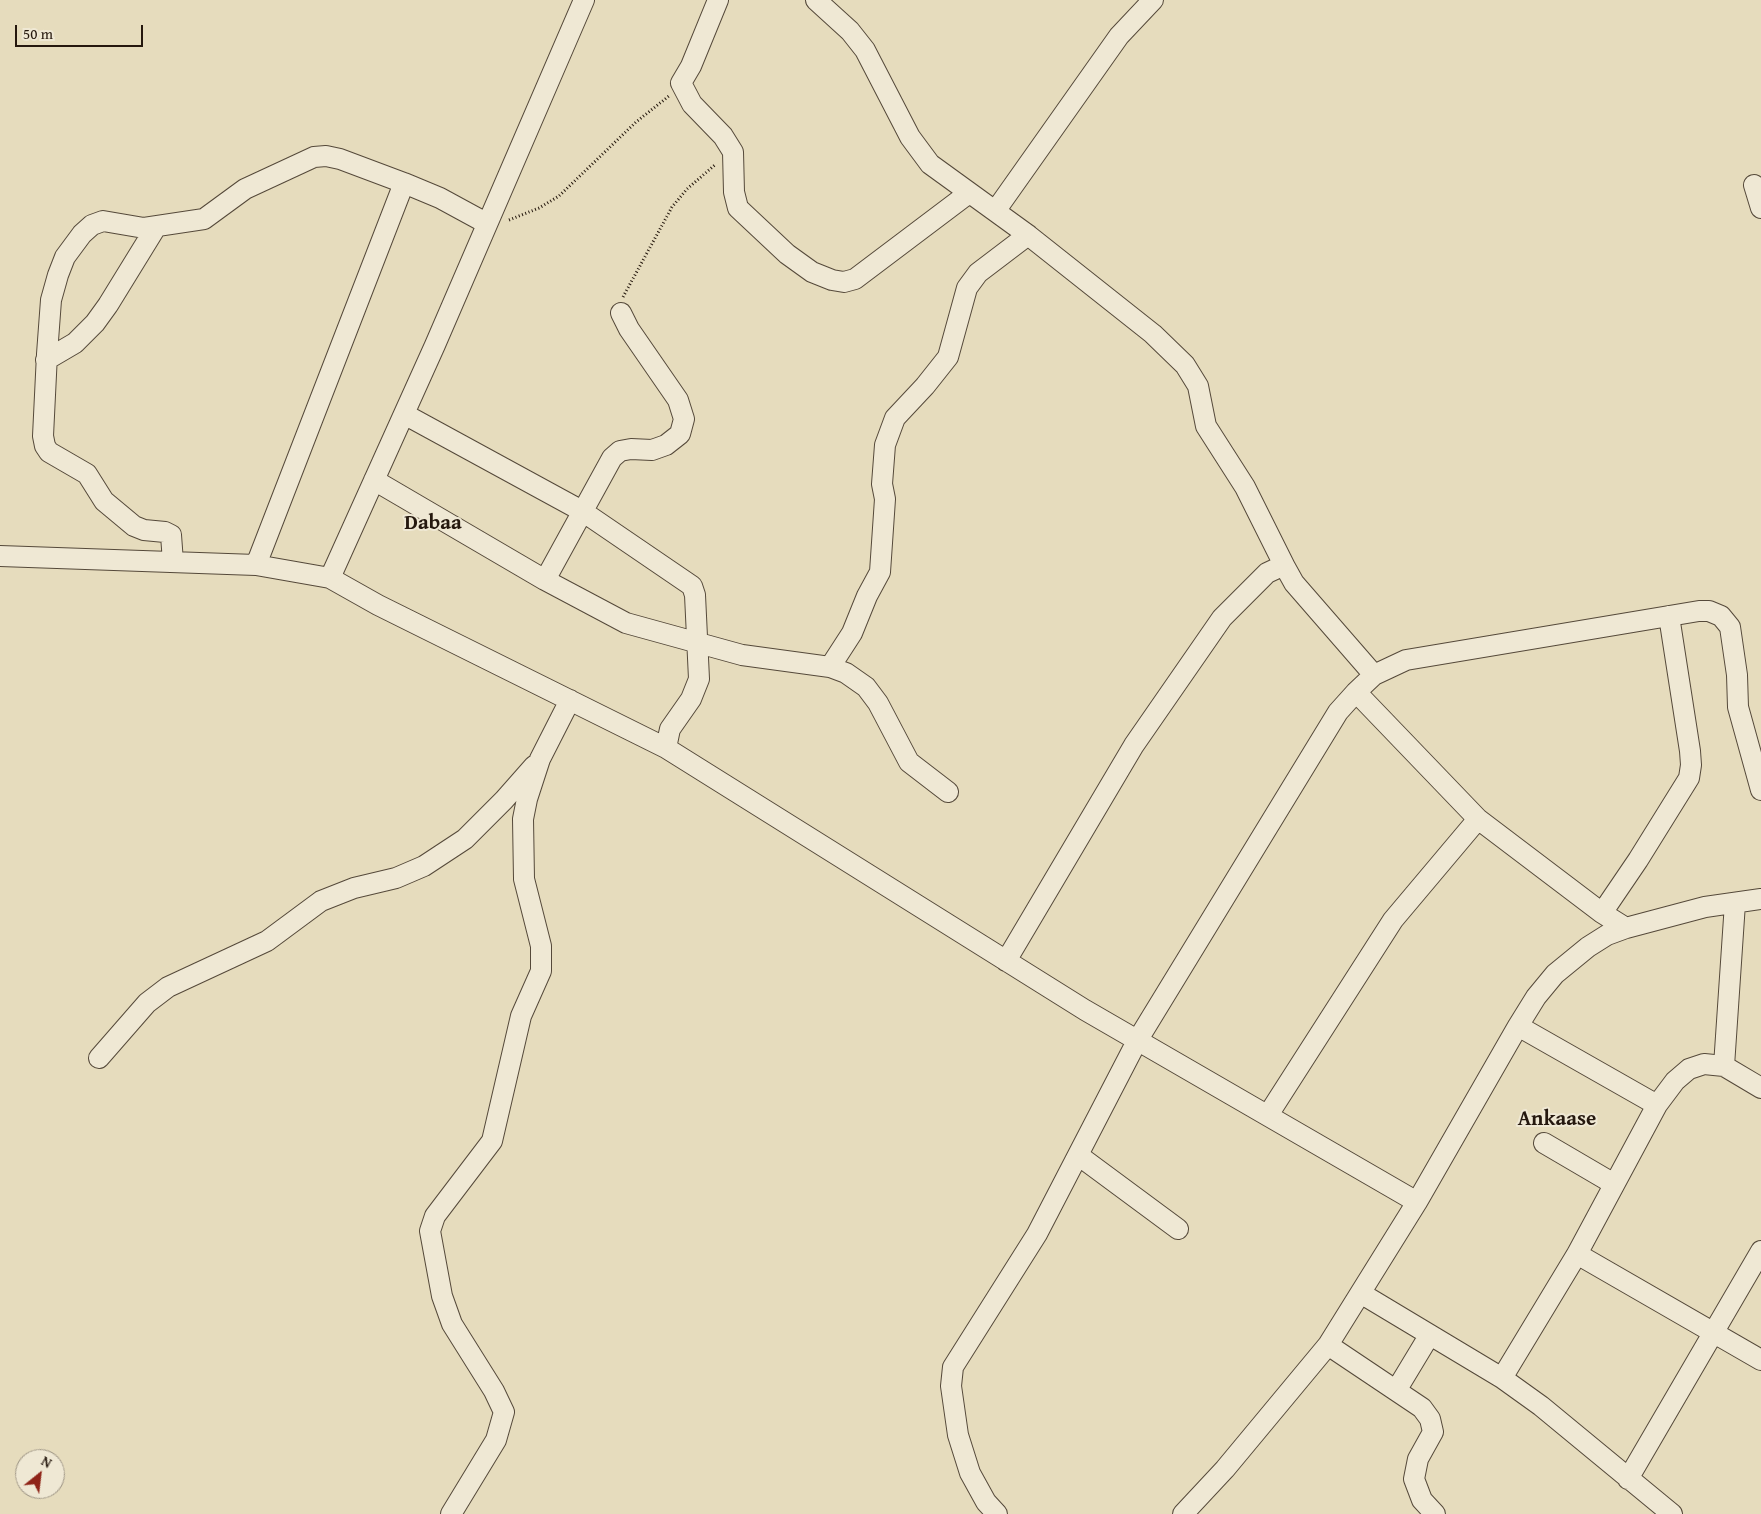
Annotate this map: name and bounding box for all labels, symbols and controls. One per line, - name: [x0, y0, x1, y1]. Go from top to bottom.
- scale bar: [18, 15, 145, 47]
- text: 50 m: [23, 23, 53, 44]
- district label: Dabaa: [404, 511, 462, 537]
- district label: Ankaase: [1518, 1107, 1596, 1133]
- north arrow: [15, 1449, 65, 1499]
- text: N: [38, 1451, 56, 1473]

